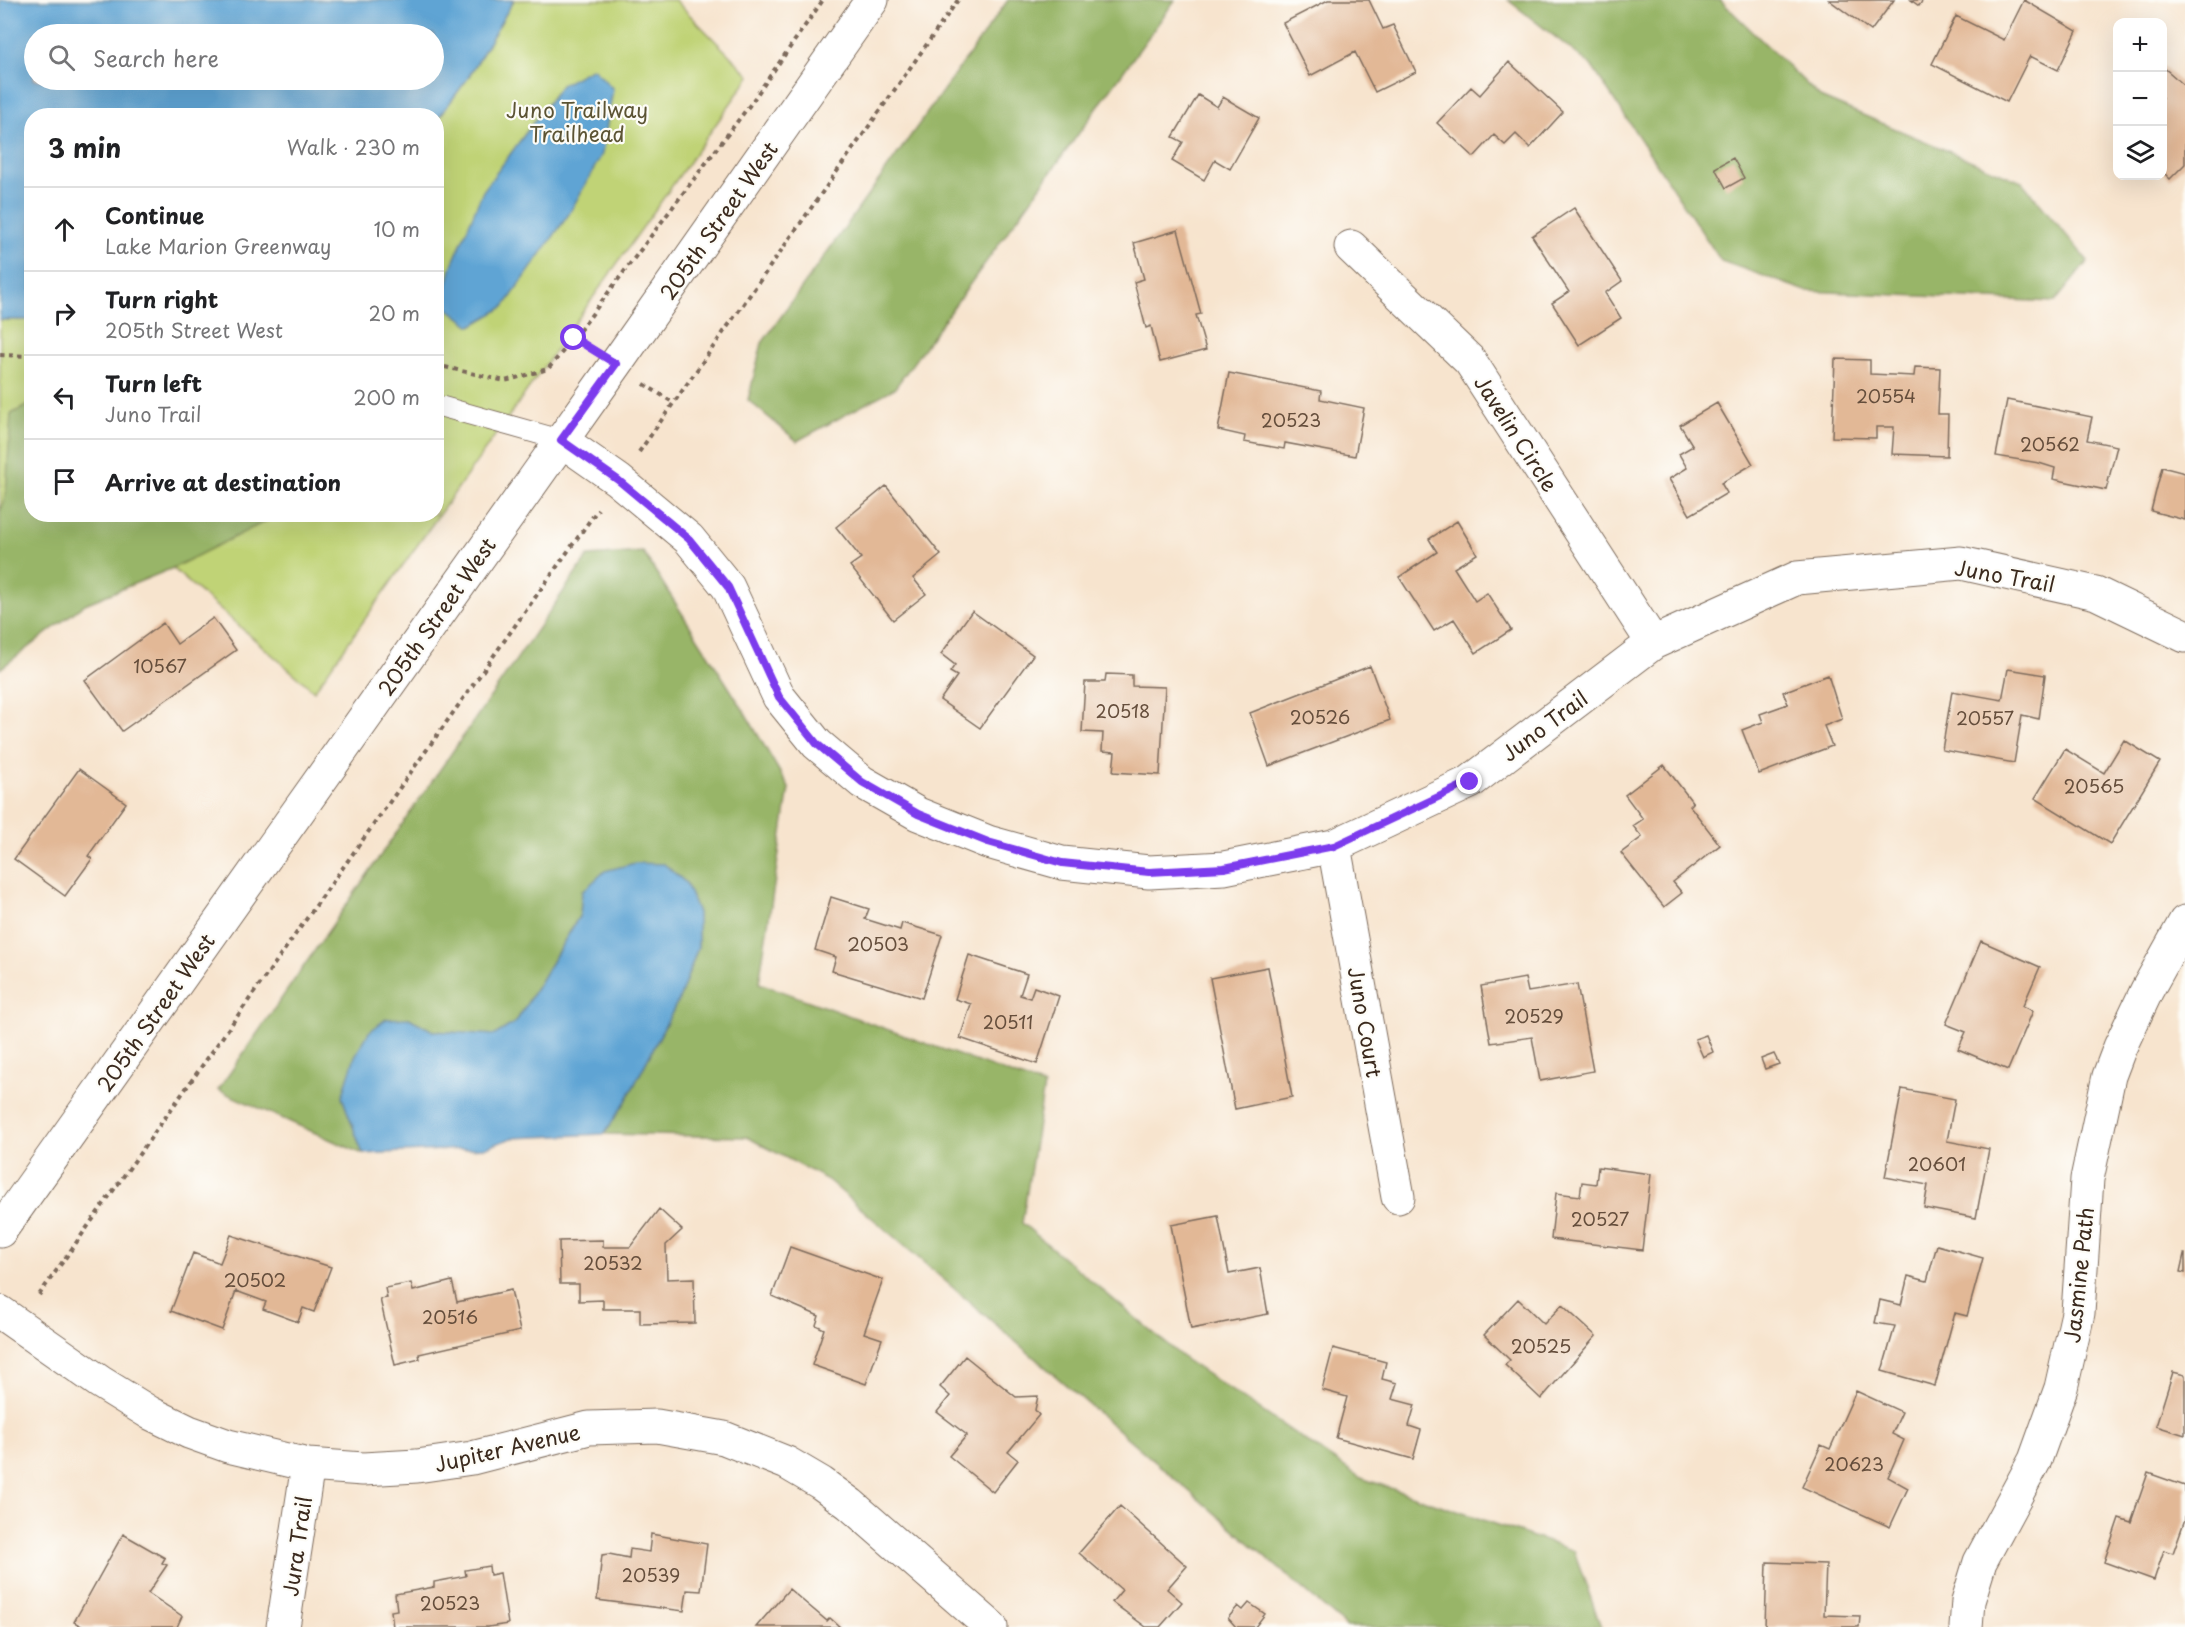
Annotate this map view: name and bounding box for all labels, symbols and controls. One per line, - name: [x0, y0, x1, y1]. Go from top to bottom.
- map controls: [2113, 18, 2167, 180]
- button: +: [2113, 18, 2167, 72]
- search box: [24, 24, 444, 90]
- icon: search: [45, 41, 78, 74]
- text: Search here: [93, 41, 219, 74]
- button: −: [2113, 72, 2167, 126]
- park label: Juno Trailway Trailhead: [506, 93, 648, 149]
- button: layers: [2113, 126, 2167, 180]
- text: 3 min: [48, 128, 121, 167]
- text: Walk · 230 m: [287, 132, 420, 162]
- street label: 205th Street West: [651, 134, 785, 306]
- text: Continue: [105, 198, 204, 231]
- icon: ahead: [48, 213, 81, 246]
- text: 10 m: [373, 214, 420, 244]
- text: Lake Marion Greenway: [105, 231, 331, 261]
- text: Turn right: [105, 282, 218, 315]
- icon: right: [48, 297, 81, 330]
- text: 20 m: [368, 298, 420, 328]
- text: 205th Street West: [105, 315, 283, 345]
- route start: [560, 324, 586, 350]
- text: Turn left: [105, 366, 202, 399]
- street label: Javelin Circle: [1467, 368, 1567, 498]
- icon: left: [48, 381, 81, 414]
- text: 200 m: [353, 382, 420, 412]
- house number: 20554: [1856, 382, 1916, 409]
- text: Juno Trail: [105, 399, 201, 429]
- house number: 20523: [1261, 406, 1321, 433]
- house number: 20562: [2020, 430, 2080, 457]
- icon: arrive: [48, 465, 81, 498]
- text: Arrive at destination: [105, 465, 341, 498]
- street label: 205th Street West: [369, 530, 503, 702]
- street label: Juno Trail: [1952, 550, 2058, 600]
- house number: 10567: [133, 652, 187, 679]
- street label: Juno Trail: [1494, 682, 1594, 768]
- house number: 20518: [1096, 697, 1150, 724]
- house number: 20526: [1290, 703, 1350, 730]
- house number: 20557: [1956, 704, 2014, 731]
- route end: [1456, 768, 1482, 794]
- house number: 20565: [2064, 772, 2124, 799]
- street label: 205th Street West: [88, 926, 222, 1098]
- house number: 20503: [847, 930, 909, 957]
- street label: Juno Court: [1341, 964, 1391, 1080]
- house number: 20529: [1504, 1002, 1564, 1029]
- house number: 20511: [983, 1008, 1033, 1035]
- house number: 20601: [1908, 1150, 1966, 1177]
- house number: 20527: [1571, 1205, 1629, 1232]
- street label: Jasmine Path: [2055, 1205, 2101, 1345]
- house number: 20532: [583, 1249, 643, 1276]
- house number: 20502: [224, 1266, 286, 1293]
- house number: 20516: [422, 1303, 478, 1330]
- house number: 20525: [1511, 1332, 1571, 1359]
- street label: Jupiter Avenue: [431, 1415, 583, 1479]
- house number: 20623: [1824, 1450, 1884, 1477]
- street label: Jura Trail: [273, 1494, 319, 1598]
- house number: 20539: [622, 1561, 680, 1588]
- house number: 20523: [420, 1589, 480, 1616]

